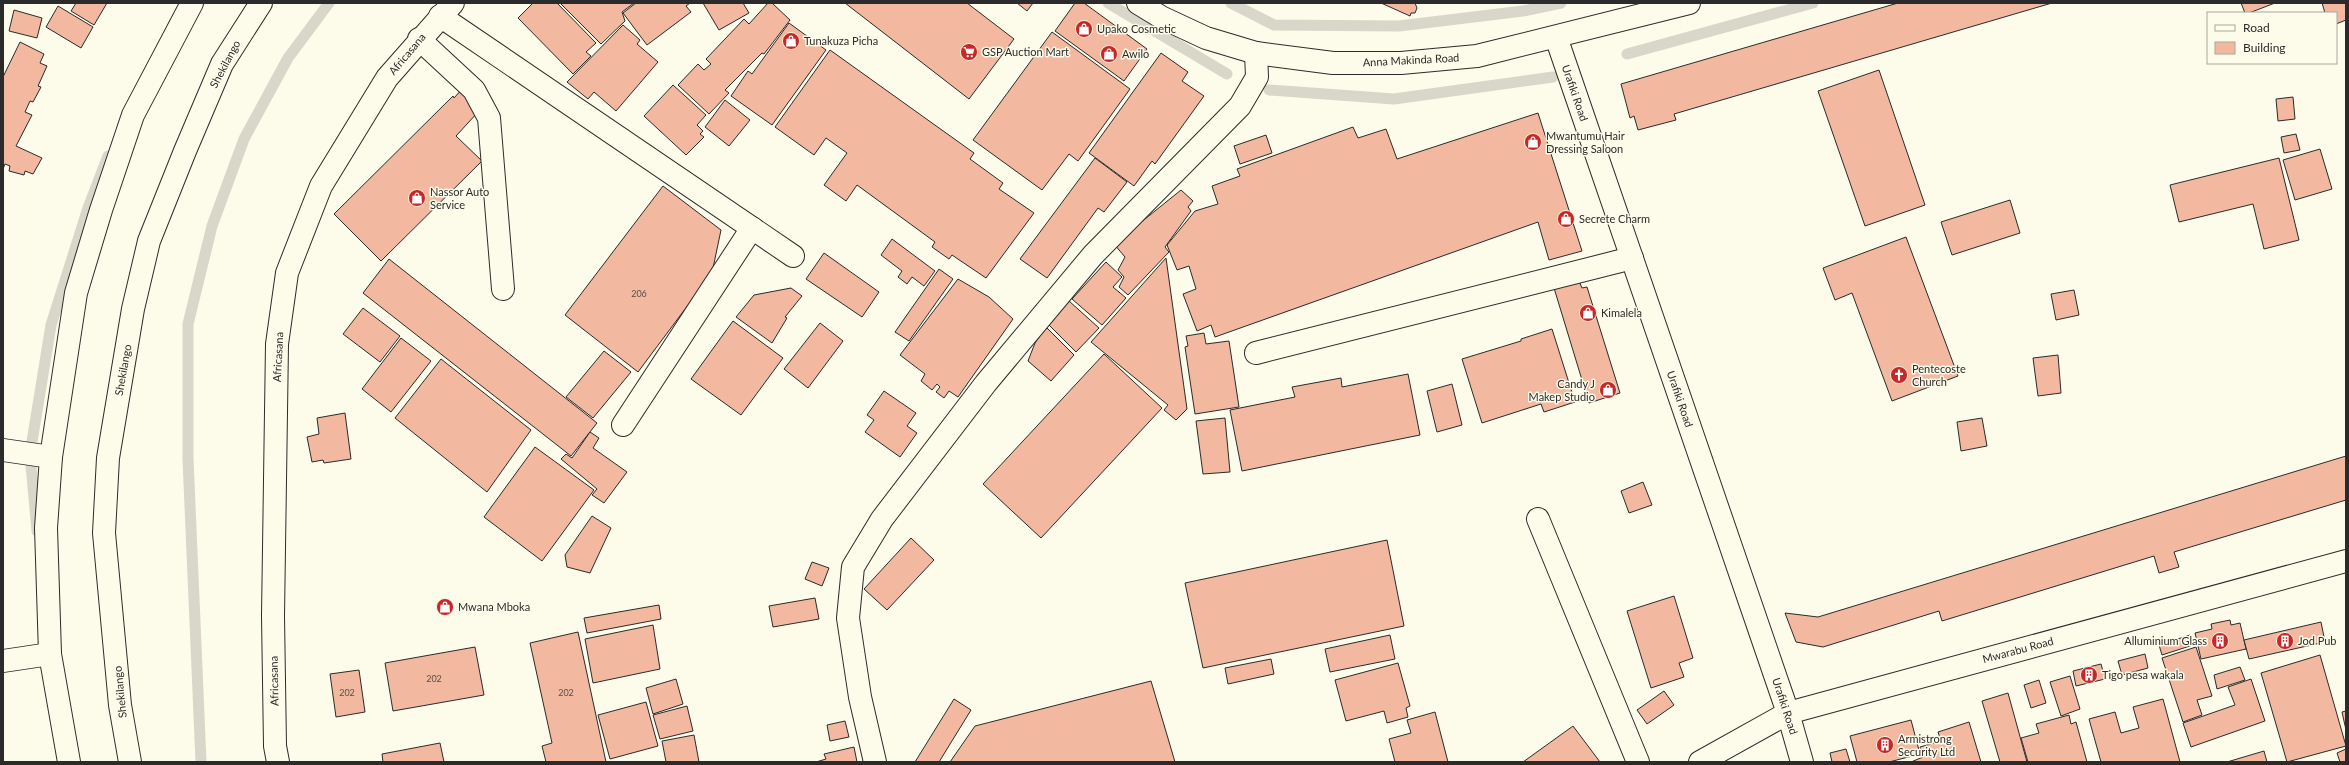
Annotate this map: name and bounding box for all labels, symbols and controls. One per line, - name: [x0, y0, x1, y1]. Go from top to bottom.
- legend: [2207, 12, 2337, 64]
- shop icon: Upako Cosmetic: [1074, 19, 1094, 39]
- text: Road: [2243, 20, 2270, 35]
- place label: Upako Cosmetic: [1097, 22, 1176, 35]
- street label: Africasana: [385, 30, 428, 77]
- shop icon: Tunakuza Picha: [781, 31, 801, 51]
- place label: Tunakuza Picha: [804, 34, 878, 47]
- street label: Shekilango: [207, 38, 243, 90]
- text: Building: [2243, 40, 2286, 55]
- supermarket icon: GSP Auction Mart: [959, 42, 979, 62]
- shop icon: Awilo: [1099, 44, 1119, 64]
- place label: GSP Auction Mart: [982, 45, 1069, 58]
- place label: Awilo: [1122, 47, 1149, 60]
- street label: Anna Makinda Road: [1362, 50, 1460, 69]
- street label: Urafiki Road: [1560, 63, 1591, 123]
- place label: Mwantumu Hair Dressing Saloon: [1546, 129, 1625, 155]
- shop icon: Mwantumu Hair Dressing Saloon: [1523, 132, 1543, 152]
- place label: Nassor Auto Service: [430, 185, 489, 211]
- shop icon: Nassor Auto Service: [407, 188, 427, 208]
- shop icon: Secrete Charm: [1556, 209, 1576, 229]
- place label: Secrete Charm: [1579, 212, 1650, 225]
- house number: 206: [631, 288, 647, 299]
- shop icon: Kimalela: [1578, 303, 1598, 323]
- place label: Kimalela: [1601, 306, 1642, 319]
- street label: Africasana: [270, 332, 285, 382]
- street label: Shekilango: [112, 343, 133, 397]
- place label: Pentecoste Church: [1912, 362, 1966, 388]
- church icon: Pentecoste Church: [1889, 365, 1909, 385]
- street label: Urafiki Road: [1665, 369, 1696, 429]
- place label: Candy J Makep Studio: [1529, 377, 1595, 403]
- shop icon: Candy J Makep Studio: [1598, 380, 1618, 400]
- shop icon: Mwana Mboka: [435, 597, 455, 617]
- place label: Mwana Mboka: [458, 600, 530, 613]
- building icon: Alluminium Glass: [2210, 631, 2230, 651]
- building icon: Jod Pub: [2275, 631, 2295, 651]
- street label: Mwarabu Road: [1981, 634, 2055, 665]
- place label: Alluminium Glass: [2124, 634, 2207, 647]
- place label: Jod Pub: [2298, 634, 2337, 647]
- street label: Africasana: [267, 656, 280, 706]
- street label: Shekilango: [110, 665, 129, 719]
- building icon: Tigo pesa wakala: [2079, 665, 2099, 685]
- place label: Tigo pesa wakala: [2102, 668, 2184, 681]
- house number: 202: [426, 673, 442, 684]
- street label: Urafiki Road: [1770, 676, 1801, 736]
- house number: 202: [339, 687, 355, 698]
- house number: 202: [558, 687, 574, 698]
- place label: Armistrong Security Ltd: [1898, 732, 1955, 758]
- building icon: Armistrong Security Ltd: [1875, 735, 1895, 755]

